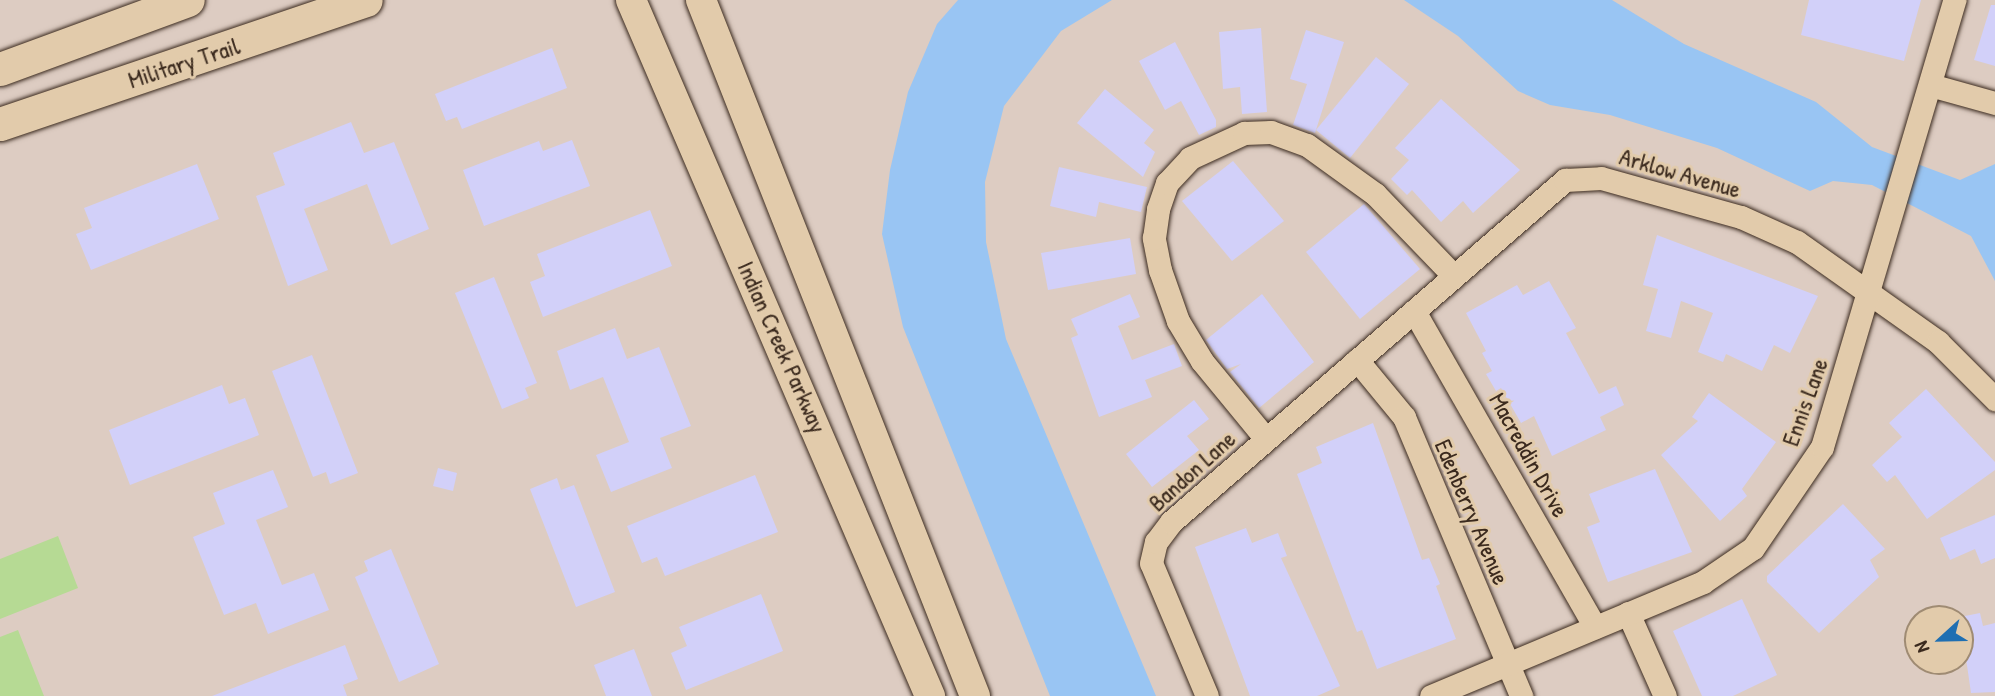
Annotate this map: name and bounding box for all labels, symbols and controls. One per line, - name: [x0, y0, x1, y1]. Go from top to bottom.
- street label: Military Trail: [125, 31, 243, 95]
- street label: Arklow Avenue: [1616, 142, 1744, 204]
- street label: Indian Creek Parkway: [731, 257, 833, 437]
- street label: Ennis Lane: [1776, 354, 1834, 450]
- street label: Macreddin Drive: [1483, 388, 1575, 522]
- street label: Bandon Lane: [1143, 425, 1241, 517]
- street label: Edenberry Avenue: [1428, 435, 1516, 589]
- north arrow: [1904, 605, 1974, 675]
- text: N: [1907, 638, 1935, 657]

